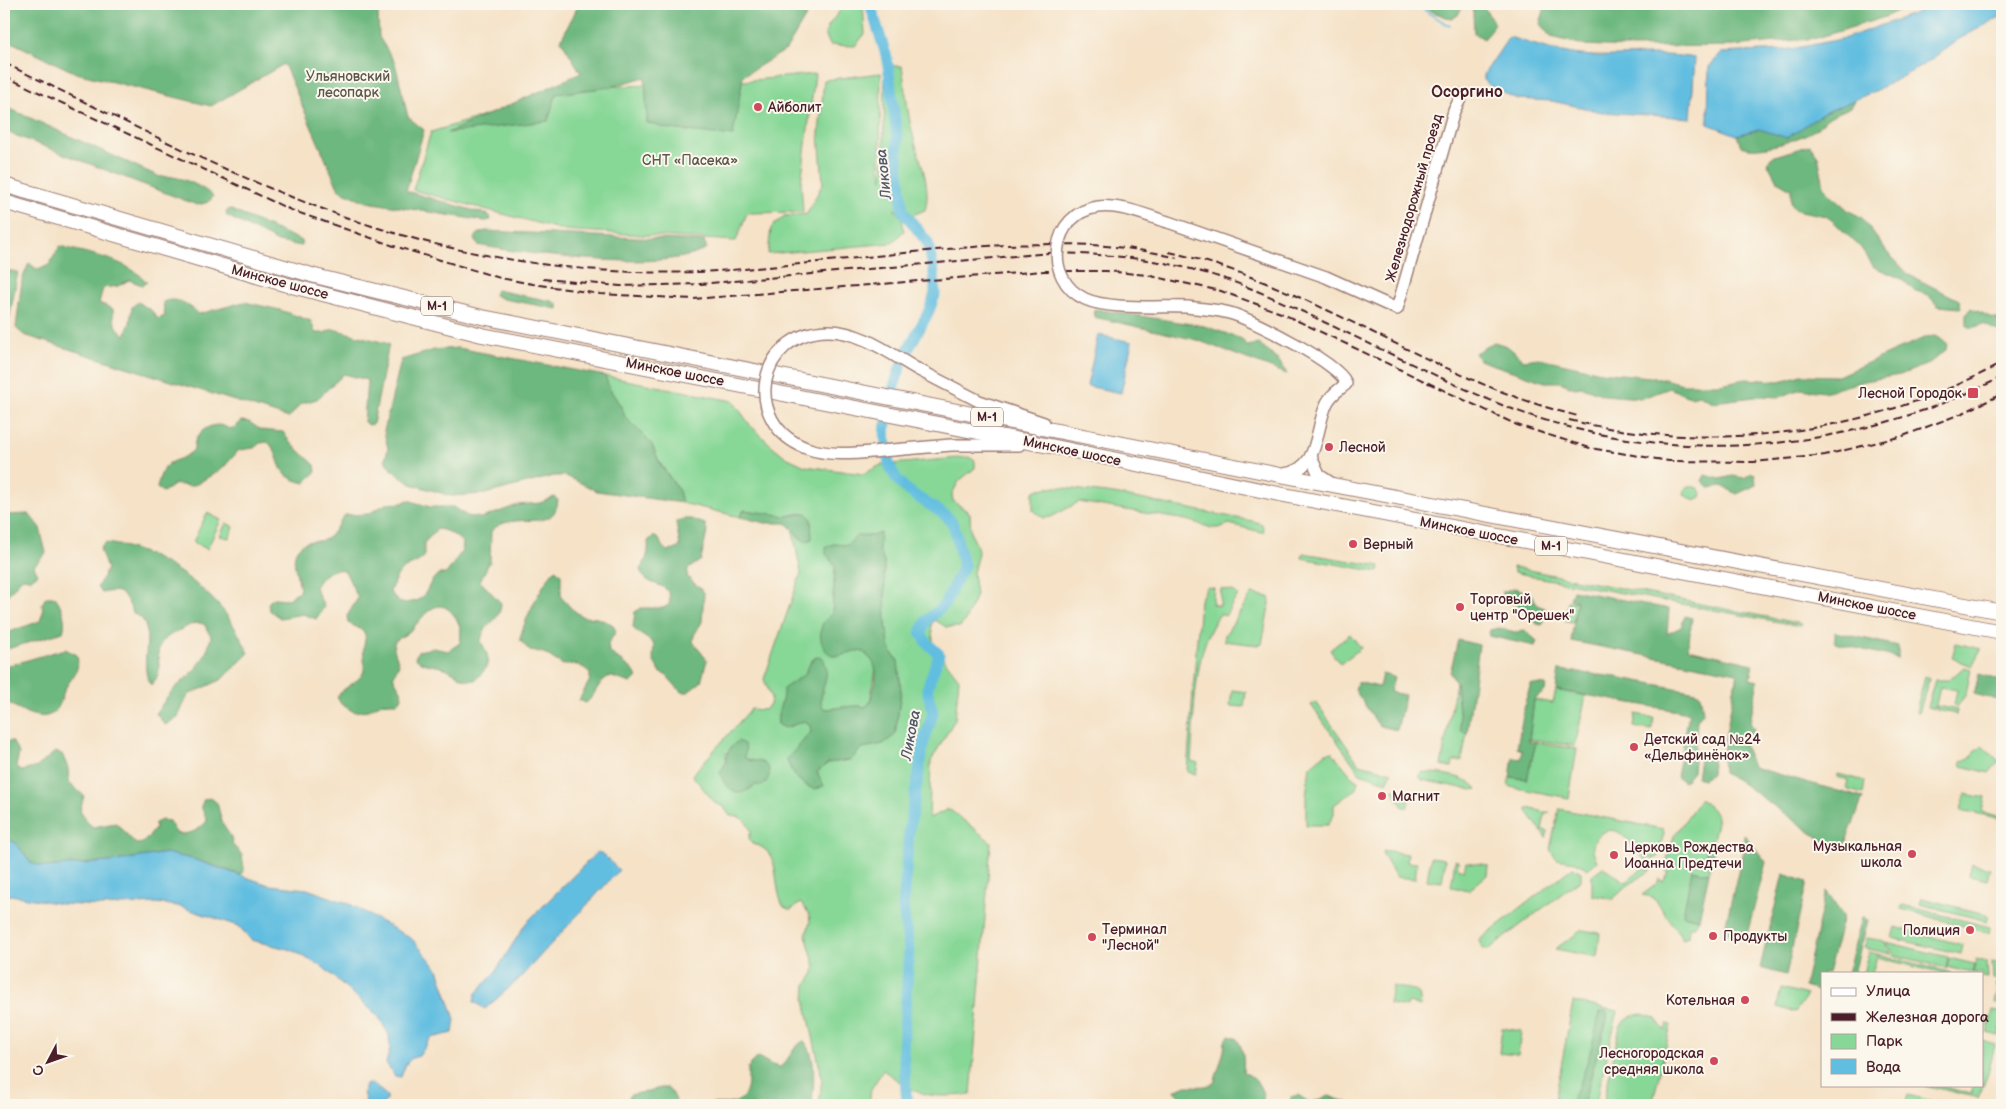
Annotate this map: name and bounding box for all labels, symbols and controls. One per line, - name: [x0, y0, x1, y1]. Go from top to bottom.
- park label: Ульяновский лесопарк: [306, 68, 390, 101]
- district label: Осоргино: [1431, 83, 1503, 102]
- place label: Айболит: [767, 99, 822, 116]
- marker: Айболит: [752, 101, 764, 113]
- street label: Железнодорожный проезд: [1382, 112, 1446, 284]
- water label: Ликова: [872, 148, 896, 201]
- park label: СНТ «Пасека»: [642, 152, 738, 169]
- street label: Минское шоссе: [229, 261, 331, 303]
- road number: М-1: [421, 296, 453, 316]
- street label: Минское шоссе: [624, 354, 726, 390]
- place label: Лесной Городок: [1857, 385, 1963, 402]
- marker: Лесной Городок: [1966, 386, 1980, 400]
- road number: М-1: [971, 408, 1003, 427]
- street label: Минское шоссе: [1021, 432, 1123, 470]
- place label: Лесной: [1338, 439, 1386, 456]
- marker: Лесной: [1323, 441, 1335, 453]
- street label: Минское шоссе: [1418, 513, 1520, 549]
- place label: Верный: [1363, 536, 1414, 553]
- road number: М-1: [1535, 536, 1567, 556]
- marker: Верный: [1347, 538, 1359, 550]
- street label: Минское шоссе: [1816, 588, 1918, 624]
- place label: Торговый центр "Орешек": [1470, 591, 1574, 624]
- marker: Торговый центр "Орешек": [1454, 601, 1466, 613]
- water label: Ликова: [897, 708, 925, 763]
- place label: Детский сад №24 «Дельфинёнок»: [1644, 731, 1761, 764]
- marker: Детский сад №24 «Дельфинёнок»: [1628, 741, 1640, 753]
- place label: Магнит: [1392, 788, 1440, 805]
- marker: Магнит: [1376, 790, 1388, 802]
- place label: Музыкальная школа: [1813, 838, 1903, 871]
- place label: Церковь Рождества Иоанна Предтечи: [1624, 839, 1755, 872]
- marker: Музыкальная школа: [1906, 848, 1918, 860]
- marker: Церковь Рождества Иоанна Предтечи: [1608, 849, 1620, 861]
- place label: Терминал "Лесной": [1102, 921, 1167, 954]
- place label: Полиция: [1903, 922, 1960, 939]
- marker: Полиция: [1964, 924, 1976, 936]
- place label: Продукты: [1723, 928, 1787, 945]
- marker: Продукты: [1707, 930, 1719, 942]
- marker: Терминал "Лесной": [1086, 931, 1098, 943]
- legend: [1821, 972, 1984, 1086]
- text: Улица: [1866, 982, 1911, 1001]
- place label: Котельная: [1666, 992, 1735, 1009]
- marker: Котельная: [1739, 994, 1751, 1006]
- text: Железная дорога: [1866, 1008, 1989, 1027]
- text: Парк: [1866, 1032, 1903, 1051]
- north arrow: [22, 1036, 72, 1086]
- place label: Лесногородская средняя школа: [1598, 1045, 1705, 1078]
- marker: Лесногородская средняя школа: [1708, 1055, 1720, 1067]
- text: Вода: [1866, 1058, 1901, 1077]
- text: С: [29, 1061, 48, 1079]

